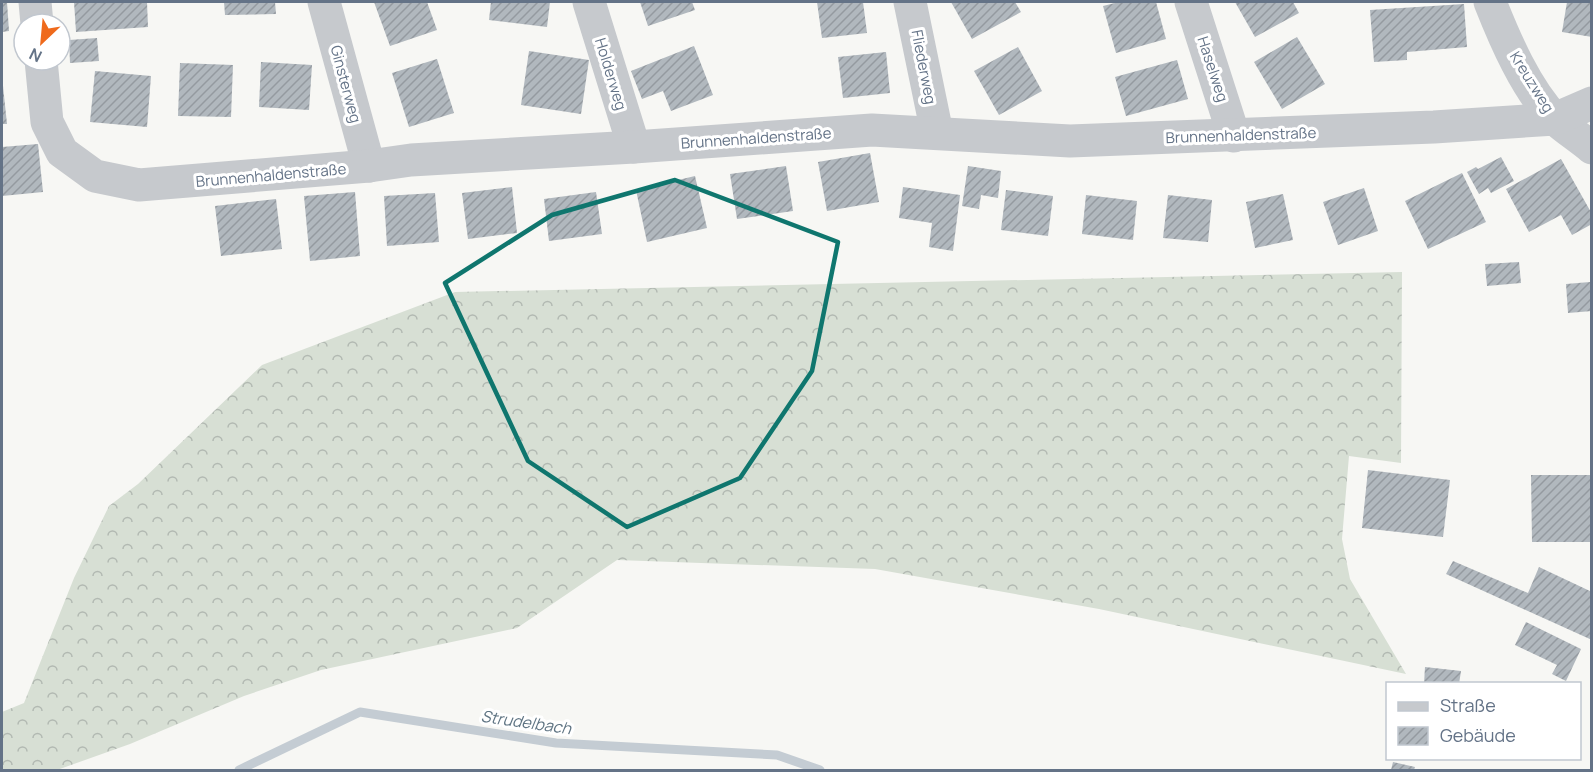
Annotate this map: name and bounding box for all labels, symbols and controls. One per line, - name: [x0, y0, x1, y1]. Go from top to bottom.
- north arrow: [12, 12, 72, 72]
- street label: Fliederweg: [907, 28, 941, 106]
- street label: Haselweg: [1193, 34, 1233, 104]
- street label: Holderweg: [590, 35, 632, 113]
- text: N: [25, 43, 45, 68]
- street label: Ginsterweg: [326, 43, 366, 125]
- street label: Kreuzweg: [1505, 47, 1559, 117]
- street label: Brunnenhaldenstraße: [680, 122, 832, 154]
- street label: Brunnenhaldenstraße: [1165, 122, 1317, 148]
- street label: Brunnenhaldenstraße: [195, 158, 347, 192]
- legend: [1386, 682, 1581, 760]
- text: Straße: [1440, 693, 1496, 717]
- water label: Strudelbach: [479, 705, 573, 739]
- text: Gebäude: [1440, 723, 1516, 747]

